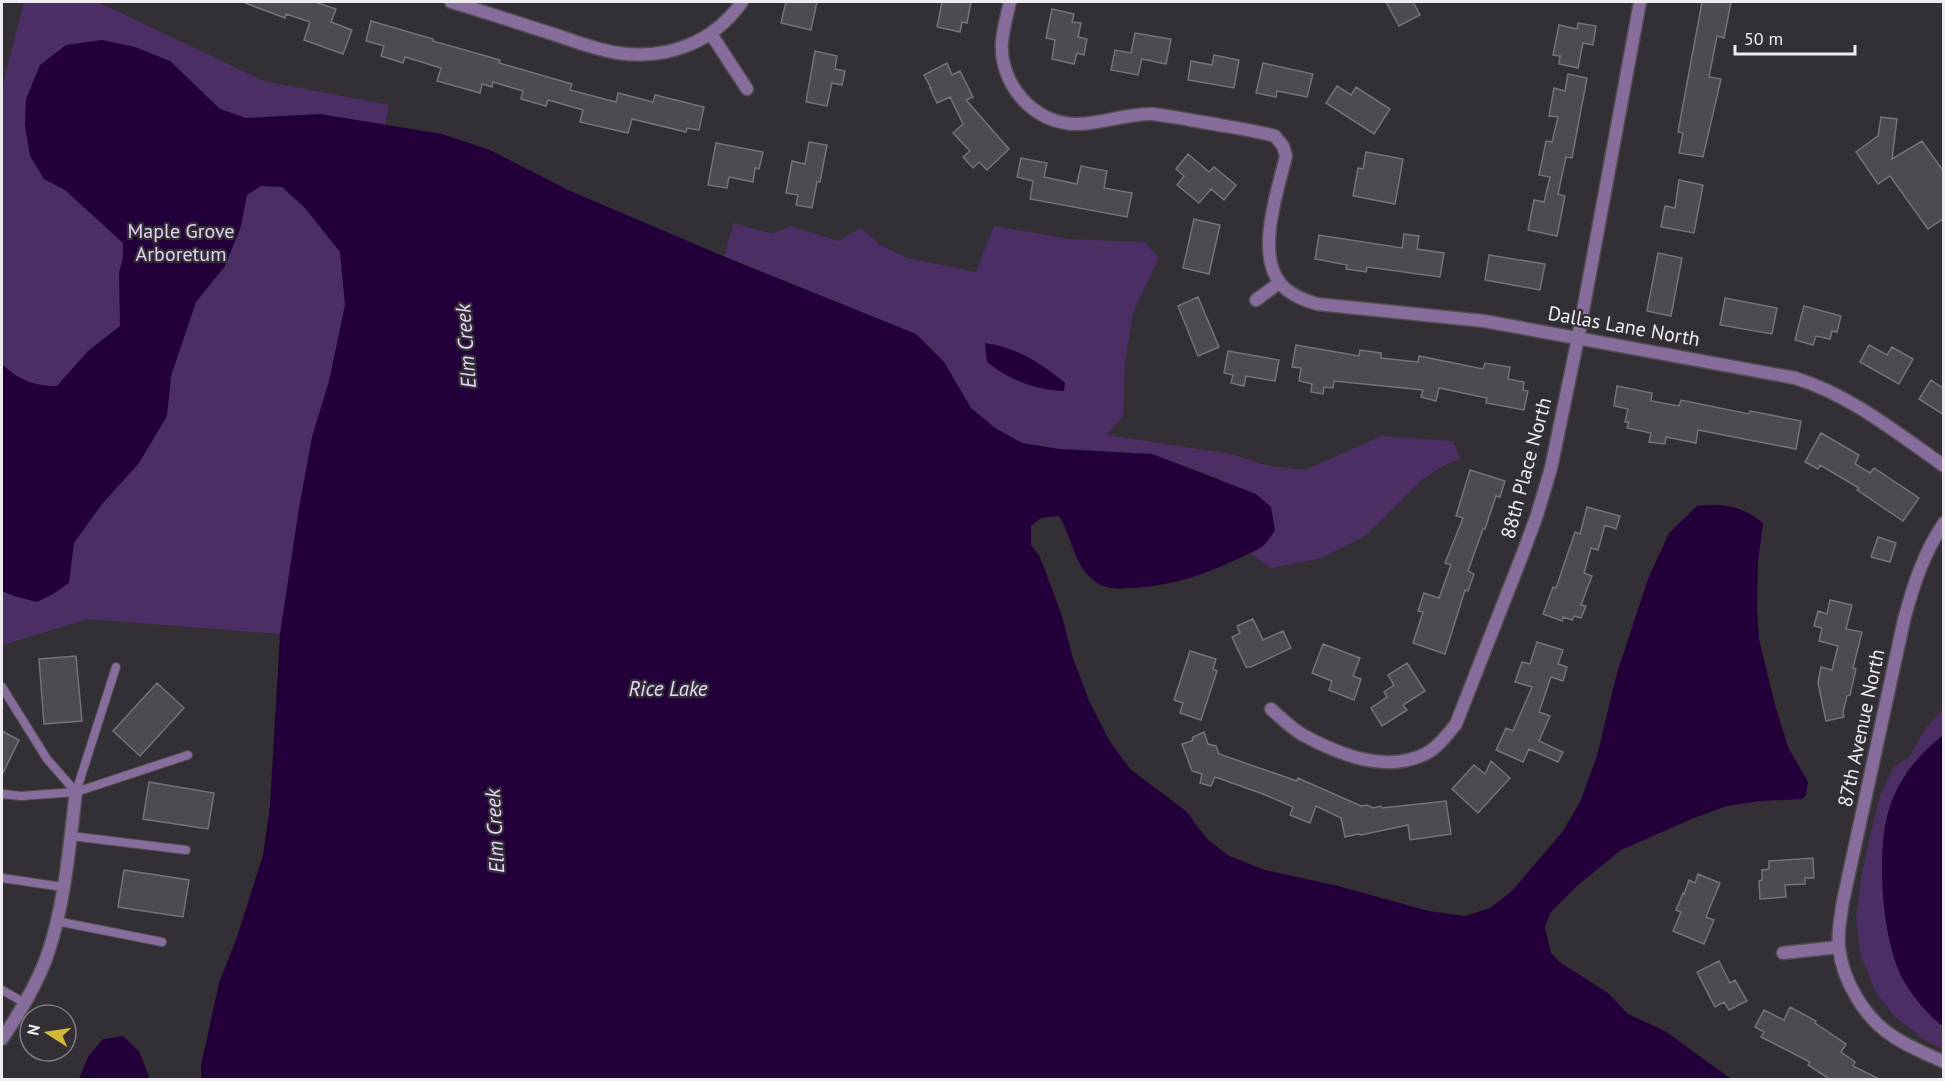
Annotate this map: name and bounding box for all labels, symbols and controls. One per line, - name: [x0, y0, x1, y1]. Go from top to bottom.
- scale bar: [1735, 18, 1855, 56]
- text: 50 m: [1744, 27, 1783, 50]
- park label: Maple Grove Arboretum: [128, 218, 235, 267]
- street label: Dallas Lane North: [1546, 300, 1702, 352]
- water label: Elm Creek: [449, 301, 482, 389]
- street label: 88th Place North: [1495, 395, 1557, 541]
- street label: 87th Avenue North: [1832, 647, 1890, 809]
- water label: Rice Lake: [628, 675, 708, 702]
- water label: Elm Creek: [479, 787, 510, 874]
- north arrow: [18, 1003, 78, 1063]
- text: N: [22, 1023, 44, 1037]

